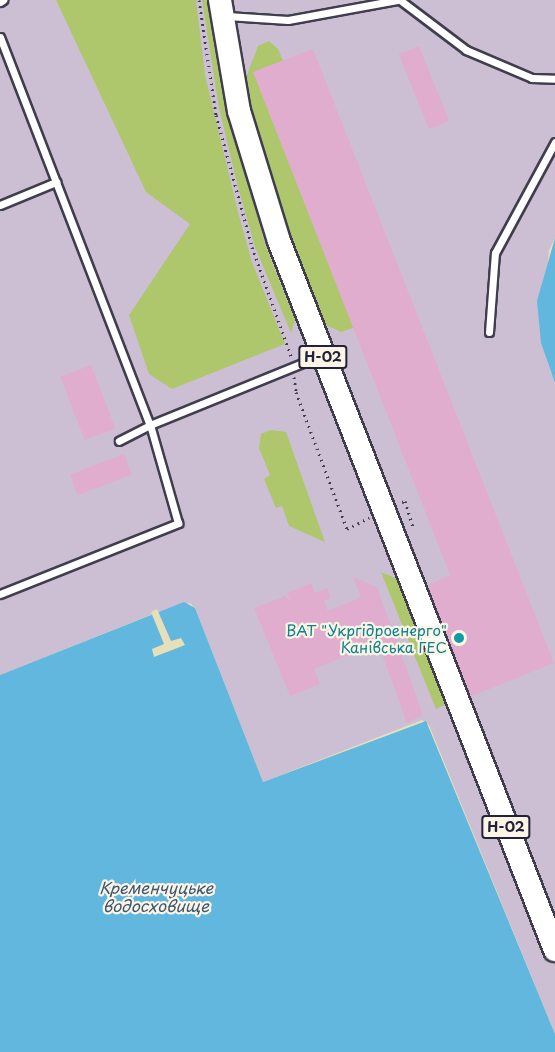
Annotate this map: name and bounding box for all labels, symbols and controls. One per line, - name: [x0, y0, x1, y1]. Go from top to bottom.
- road number: Н-02: [298, 346, 348, 368]
- place label: ВАТ "Укргідроенерго" Канівська ГЕС: [287, 620, 447, 655]
- marker: ВАТ "Укргідроенерго" Канівська ГЕС: [452, 631, 466, 645]
- road number: Н-02: [480, 816, 532, 838]
- water label: Кременчуцьке водосховище: [99, 877, 213, 915]

